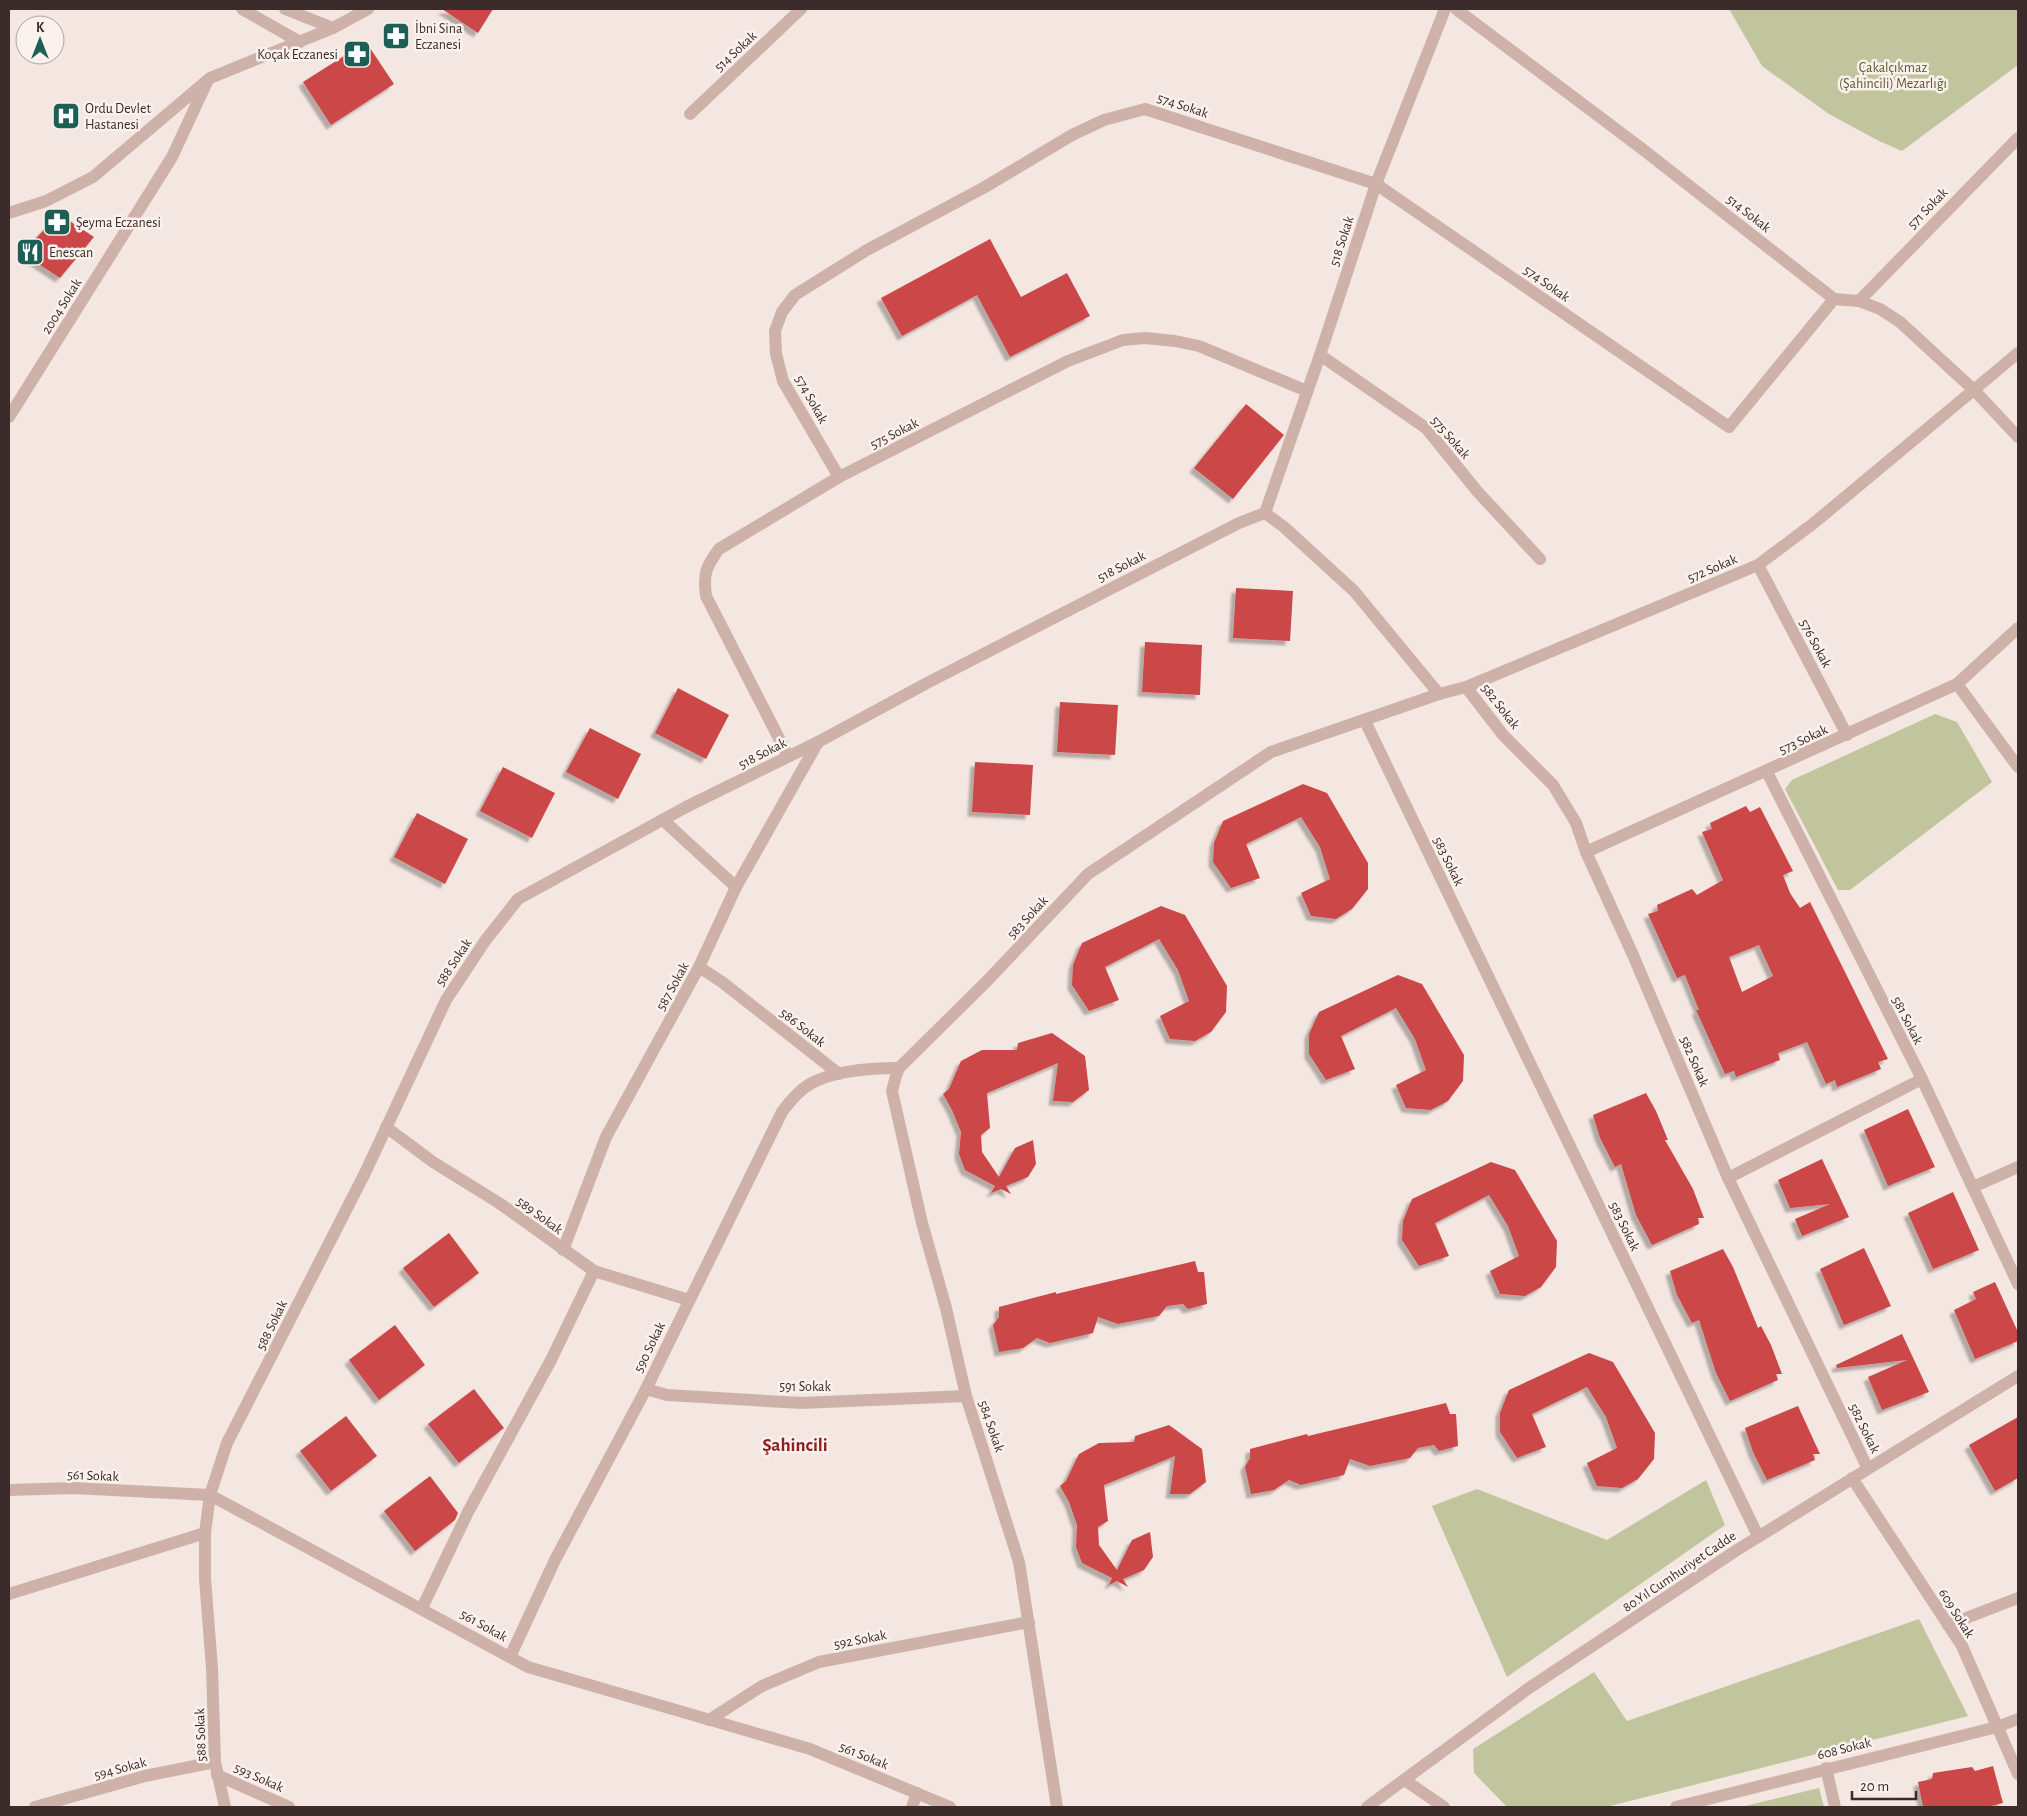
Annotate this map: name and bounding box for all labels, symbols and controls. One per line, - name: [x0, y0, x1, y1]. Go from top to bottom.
- north arrow: [15, 15, 65, 65]
- place label: İbni Sina Eczanesi: [415, 19, 463, 52]
- text: K: [36, 21, 45, 35]
- pharmacy icon: İbni Sina Eczanesi: [381, 21, 411, 51]
- street label: 514 Sokak: [712, 29, 760, 75]
- pharmacy icon: Koçak Eczanesi: [342, 39, 372, 69]
- place label: Koçak Eczanesi: [257, 48, 338, 62]
- park label: Çakalçıkmaz (Şahincili) Mezarlığı: [1839, 61, 1947, 91]
- street label: 574 Sokak: [1155, 91, 1211, 121]
- hospital icon: Ordu Devlet Hastanesi: [51, 101, 81, 131]
- place label: Ordu Devlet Hastanesi: [85, 102, 151, 132]
- street label: 571 Sokak: [1905, 185, 1951, 232]
- street label: 514 Sokak: [1724, 192, 1774, 236]
- pharmacy icon: Şeyma Eczanesi: [42, 207, 72, 237]
- street label: 518 Sokak: [1327, 214, 1357, 268]
- place label: Şeyma Eczanesi: [76, 216, 161, 230]
- restaurant icon: Enescan: [15, 237, 45, 267]
- place label: Enescan: [49, 246, 93, 260]
- street label: 574 Sokak: [1521, 263, 1573, 305]
- street label: 2004 Sokak: [39, 276, 85, 337]
- street label: 574 Sokak: [792, 373, 830, 427]
- street label: 575 Sokak: [1428, 413, 1473, 462]
- street label: 575 Sokak: [868, 416, 921, 452]
- street label: 518 Sokak: [1095, 549, 1148, 585]
- street label: 572 Sokak: [1685, 552, 1740, 586]
- street label: 576 Sokak: [1797, 617, 1834, 671]
- street label: 582 Sokak: [1478, 681, 1523, 732]
- street label: 573 Sokak: [1777, 722, 1830, 757]
- street label: 518 Sokak: [736, 736, 789, 772]
- street label: 583 Sokak: [1430, 835, 1466, 889]
- street label: 583 Sokak: [1005, 893, 1051, 942]
- street label: 588 Sokak: [433, 936, 475, 989]
- street label: 587 Sokak: [654, 959, 692, 1013]
- street label: 581 Sokak: [1889, 994, 1925, 1047]
- street label: 586 Sokak: [777, 1006, 828, 1050]
- street label: 582 Sokak: [1677, 1034, 1711, 1089]
- street label: 589 Sokak: [514, 1194, 566, 1238]
- street label: 583 Sokak: [1606, 1200, 1642, 1254]
- street label: 588 Sokak: [254, 1298, 290, 1353]
- street label: 590 Sokak: [632, 1319, 668, 1375]
- street label: 591 Sokak: [779, 1380, 831, 1394]
- street label: 584 Sokak: [976, 1399, 1007, 1455]
- street label: 582 Sokak: [1846, 1401, 1882, 1456]
- district label: Şahincili: [762, 1436, 828, 1455]
- street label: 561 Sokak: [67, 1468, 120, 1484]
- street label: 80.Yıl Cumhuriyet Cadde: [1620, 1529, 1739, 1615]
- street label: 609 Sokak: [1936, 1586, 1977, 1641]
- street label: 561 Sokak: [458, 1607, 510, 1645]
- street label: 592 Sokak: [833, 1628, 888, 1652]
- street label: 588 Sokak: [193, 1707, 209, 1762]
- street label: 608 Sokak: [1816, 1735, 1873, 1762]
- street label: 561 Sokak: [837, 1740, 891, 1772]
- street label: 594 Sokak: [93, 1755, 149, 1783]
- street label: 593 Sokak: [232, 1761, 286, 1795]
- scale bar: [1852, 1768, 1916, 1800]
- text: 20 m: [1860, 1779, 1889, 1794]

